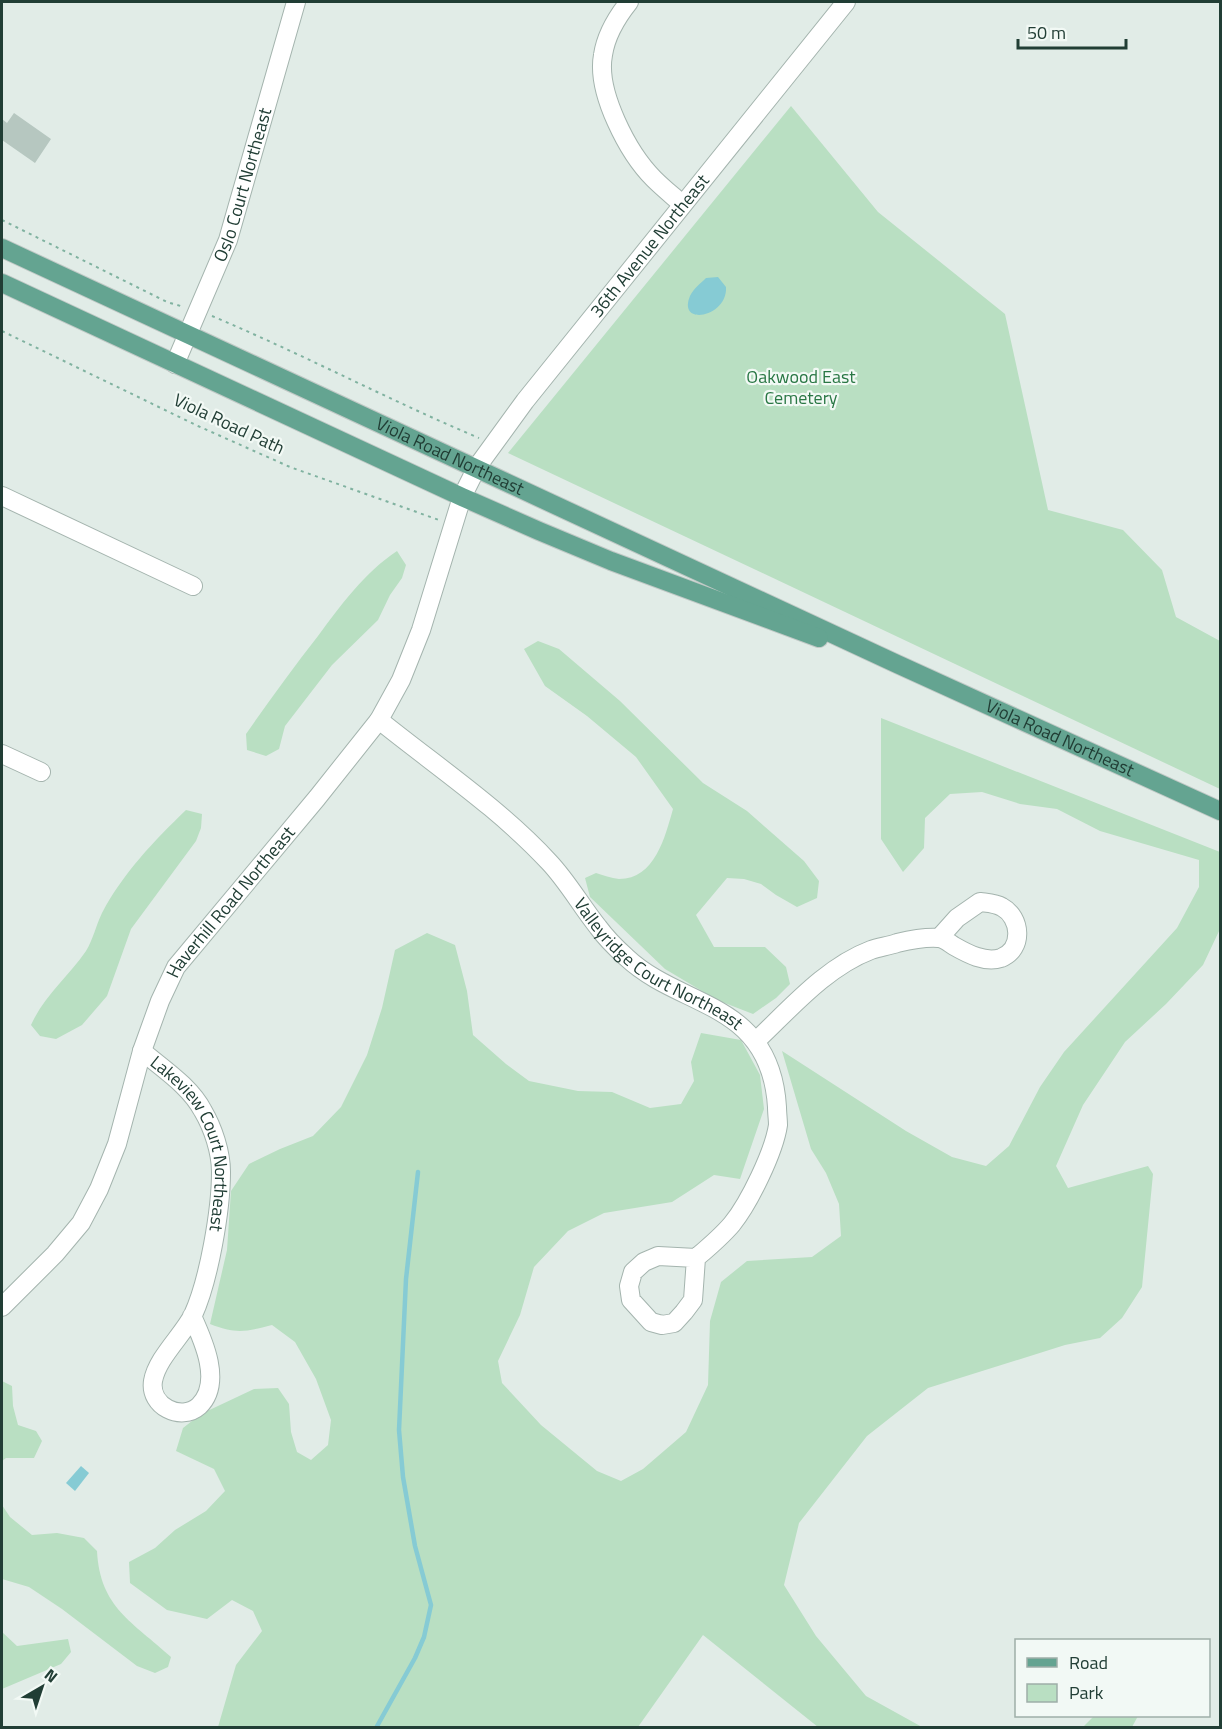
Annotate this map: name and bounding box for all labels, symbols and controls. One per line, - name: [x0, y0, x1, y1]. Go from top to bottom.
- scale bar: [1018, 12, 1126, 50]
- text: 50 m: [1027, 19, 1066, 46]
- street label: Oslo Court Northeast: [206, 104, 278, 266]
- street label: 36th Avenue Northeast: [583, 168, 716, 323]
- park label: Oakwood East Cemetery: [746, 363, 856, 411]
- street label: Viola Road Path: [169, 386, 289, 461]
- street label: Viola Road Northeast: [372, 410, 529, 502]
- street label: Viola Road Northeast: [981, 692, 1140, 784]
- street label: Haverhill Road Northeast: [159, 819, 302, 982]
- street label: Valleyridge Court Northeast: [567, 892, 750, 1037]
- street label: Lakeview Court Northeast: [145, 1049, 235, 1234]
- legend: [1015, 1639, 1210, 1717]
- text: Road: [1069, 1649, 1108, 1676]
- north arrow: [12, 1657, 72, 1717]
- text: N: [40, 1663, 63, 1688]
- text: Park: [1069, 1679, 1104, 1706]

